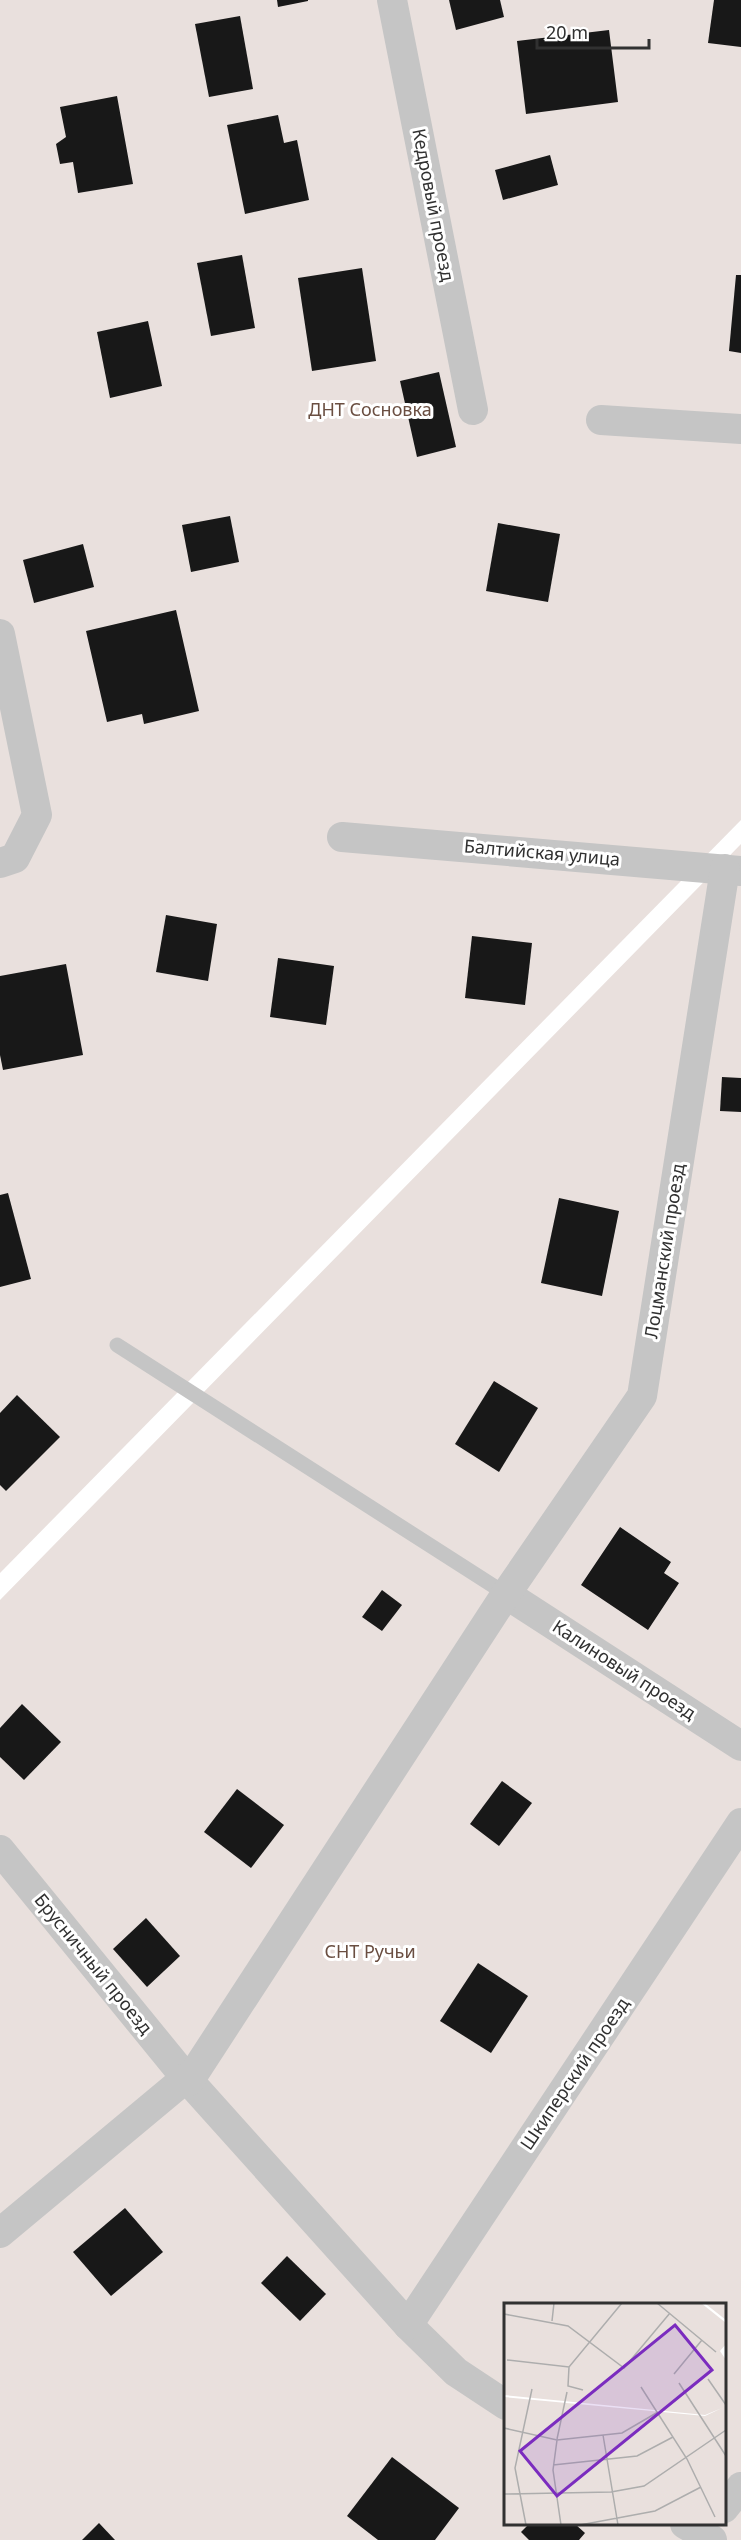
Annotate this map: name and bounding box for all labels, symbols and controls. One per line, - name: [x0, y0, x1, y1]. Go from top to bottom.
- scale bar: [537, 12, 650, 50]
- text: 20 m: [546, 20, 588, 44]
- street label: Кедровый проезд: [407, 126, 461, 283]
- park label: ДНТ Сосновка: [308, 397, 432, 421]
- street label: Балтийская улица: [463, 833, 621, 871]
- street label: Лоцманский проезд: [638, 1162, 690, 1340]
- street label: Калиновый проезд: [548, 1614, 701, 1725]
- street label: Брусничный проезд: [30, 1888, 158, 2039]
- park label: СНТ Ручьи: [324, 1939, 416, 1963]
- street label: Шкиперский проезд: [514, 1993, 634, 2154]
- inset map: [504, 2303, 726, 2525]

